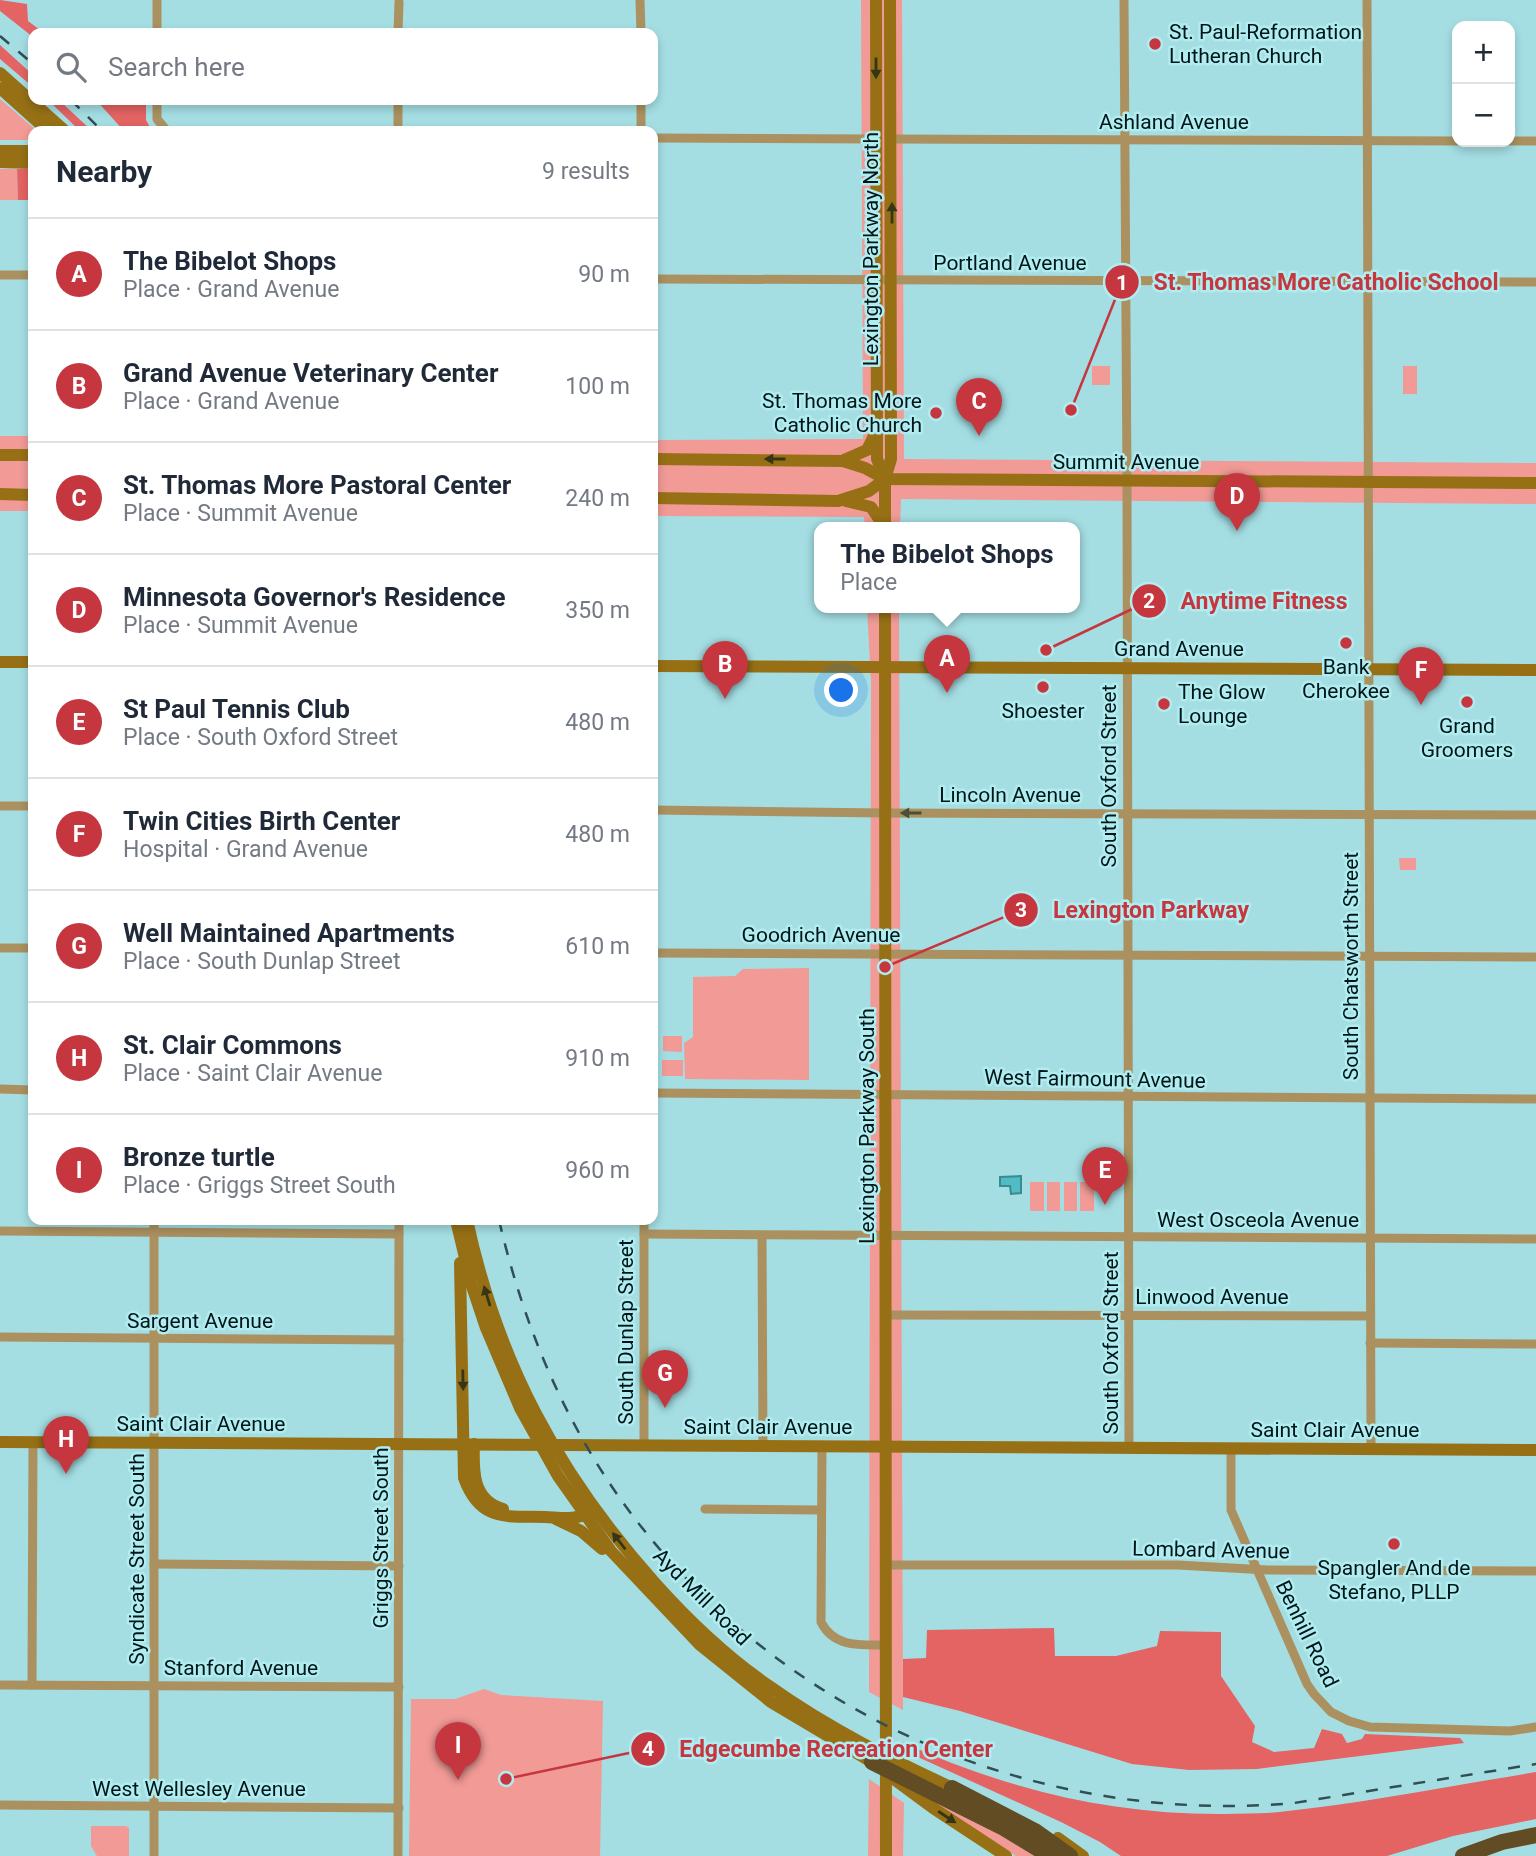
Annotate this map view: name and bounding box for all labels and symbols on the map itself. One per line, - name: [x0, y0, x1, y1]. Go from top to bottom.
- place label: St. Paul-Reformation Lutheran Church: [1169, 20, 1362, 68]
- marker: St. Paul-Reformation Lutheran Church: [1147, 36, 1163, 52]
- one-way arrow: [870, 57, 882, 79]
- street label: Ashland Avenue: [1099, 110, 1249, 134]
- street label: Lexington Parkway North: [859, 132, 883, 366]
- one-way arrow: [886, 201, 898, 223]
- street label: Portland Avenue: [933, 251, 1087, 275]
- callout: St. Thomas More Catholic School: [1105, 260, 1513, 304]
- text: St. Thomas More Catholic School: [1153, 269, 1499, 296]
- text: 1: [1116, 271, 1128, 295]
- pin: C: [956, 378, 1002, 436]
- place label: St. Thomas More Catholic Church: [762, 389, 922, 437]
- marker: St. Thomas More Catholic Church: [928, 405, 944, 421]
- street label: Summit Avenue: [1053, 450, 1199, 474]
- one-way arrow: [764, 453, 786, 465]
- pin: D: [1214, 473, 1260, 531]
- callout: Anytime Fitness: [1132, 579, 1362, 623]
- text: Anytime Fitness: [1181, 588, 1347, 615]
- text: 2: [1143, 589, 1155, 613]
- pin: A: [924, 635, 970, 693]
- marker: Bank Cherokee: [1338, 635, 1354, 651]
- street label: Grand Avenue: [1114, 637, 1244, 661]
- pin: B: [702, 641, 748, 699]
- pin: F: [1398, 647, 1444, 705]
- place label: Bank Cherokee: [1302, 655, 1390, 703]
- your location: [824, 673, 858, 707]
- marker: Shoester: [1035, 679, 1051, 695]
- place label: The Glow Lounge: [1178, 680, 1266, 728]
- street label: South Oxford Street: [1097, 684, 1121, 868]
- marker: Grand Groomers: [1459, 694, 1475, 710]
- marker: The Glow Lounge: [1156, 696, 1172, 712]
- place label: Shoester: [1001, 699, 1085, 723]
- place label: Grand Groomers: [1421, 714, 1513, 762]
- street label: Lincoln Avenue: [939, 783, 1081, 807]
- one-way arrow: [900, 807, 922, 819]
- street label: South Chatsworth Street: [1339, 852, 1363, 1080]
- callout: Lexington Parkway: [1004, 888, 1263, 932]
- text: Lexington Parkway: [1053, 897, 1249, 924]
- text: 3: [1015, 898, 1027, 922]
- street label: Goodrich Avenue: [742, 923, 900, 947]
- street label: Lexington Parkway South: [855, 1008, 879, 1244]
- street label: West Fairmount Avenue: [984, 1065, 1206, 1093]
- pin: E: [1082, 1147, 1128, 1205]
- street label: West Osceola Avenue: [1157, 1208, 1359, 1232]
- street label: South Dunlap Street: [614, 1239, 638, 1425]
- street label: South Oxford Street: [1099, 1251, 1123, 1435]
- one-way arrow: [482, 1285, 492, 1306]
- street label: Linwood Avenue: [1135, 1285, 1289, 1309]
- street label: Sargent Avenue: [127, 1309, 273, 1333]
- pin: G: [642, 1350, 688, 1408]
- one-way arrow: [457, 1369, 468, 1391]
- street label: Saint Clair Avenue: [117, 1412, 285, 1436]
- street label: Saint Clair Avenue: [684, 1415, 852, 1439]
- pin: H: [43, 1416, 89, 1474]
- street label: Saint Clair Avenue: [1251, 1418, 1419, 1442]
- street label: Griggs Street South: [369, 1447, 393, 1629]
- street label: Syndicate Street South: [125, 1453, 149, 1665]
- one-way arrow: [611, 1532, 626, 1550]
- marker: Spangler And de Stefano, PLLP: [1386, 1536, 1402, 1552]
- street label: Lombard Avenue: [1132, 1537, 1290, 1563]
- street label: Ayd Mill Road: [649, 1544, 755, 1650]
- place label: Spangler And de Stefano, PLLP: [1318, 1556, 1470, 1604]
- street label: Benhill Road: [1271, 1577, 1343, 1691]
- street label: Stanford Avenue: [164, 1656, 318, 1680]
- pin: I: [435, 1722, 481, 1780]
- callout: Edgecumbe Recreation Center: [630, 1727, 1007, 1771]
- text: Edgecumbe Recreation Center: [679, 1736, 993, 1763]
- text: 4: [642, 1737, 654, 1761]
- street label: West Wellesley Avenue: [92, 1777, 306, 1801]
- one-way arrow: [937, 1810, 956, 1823]

